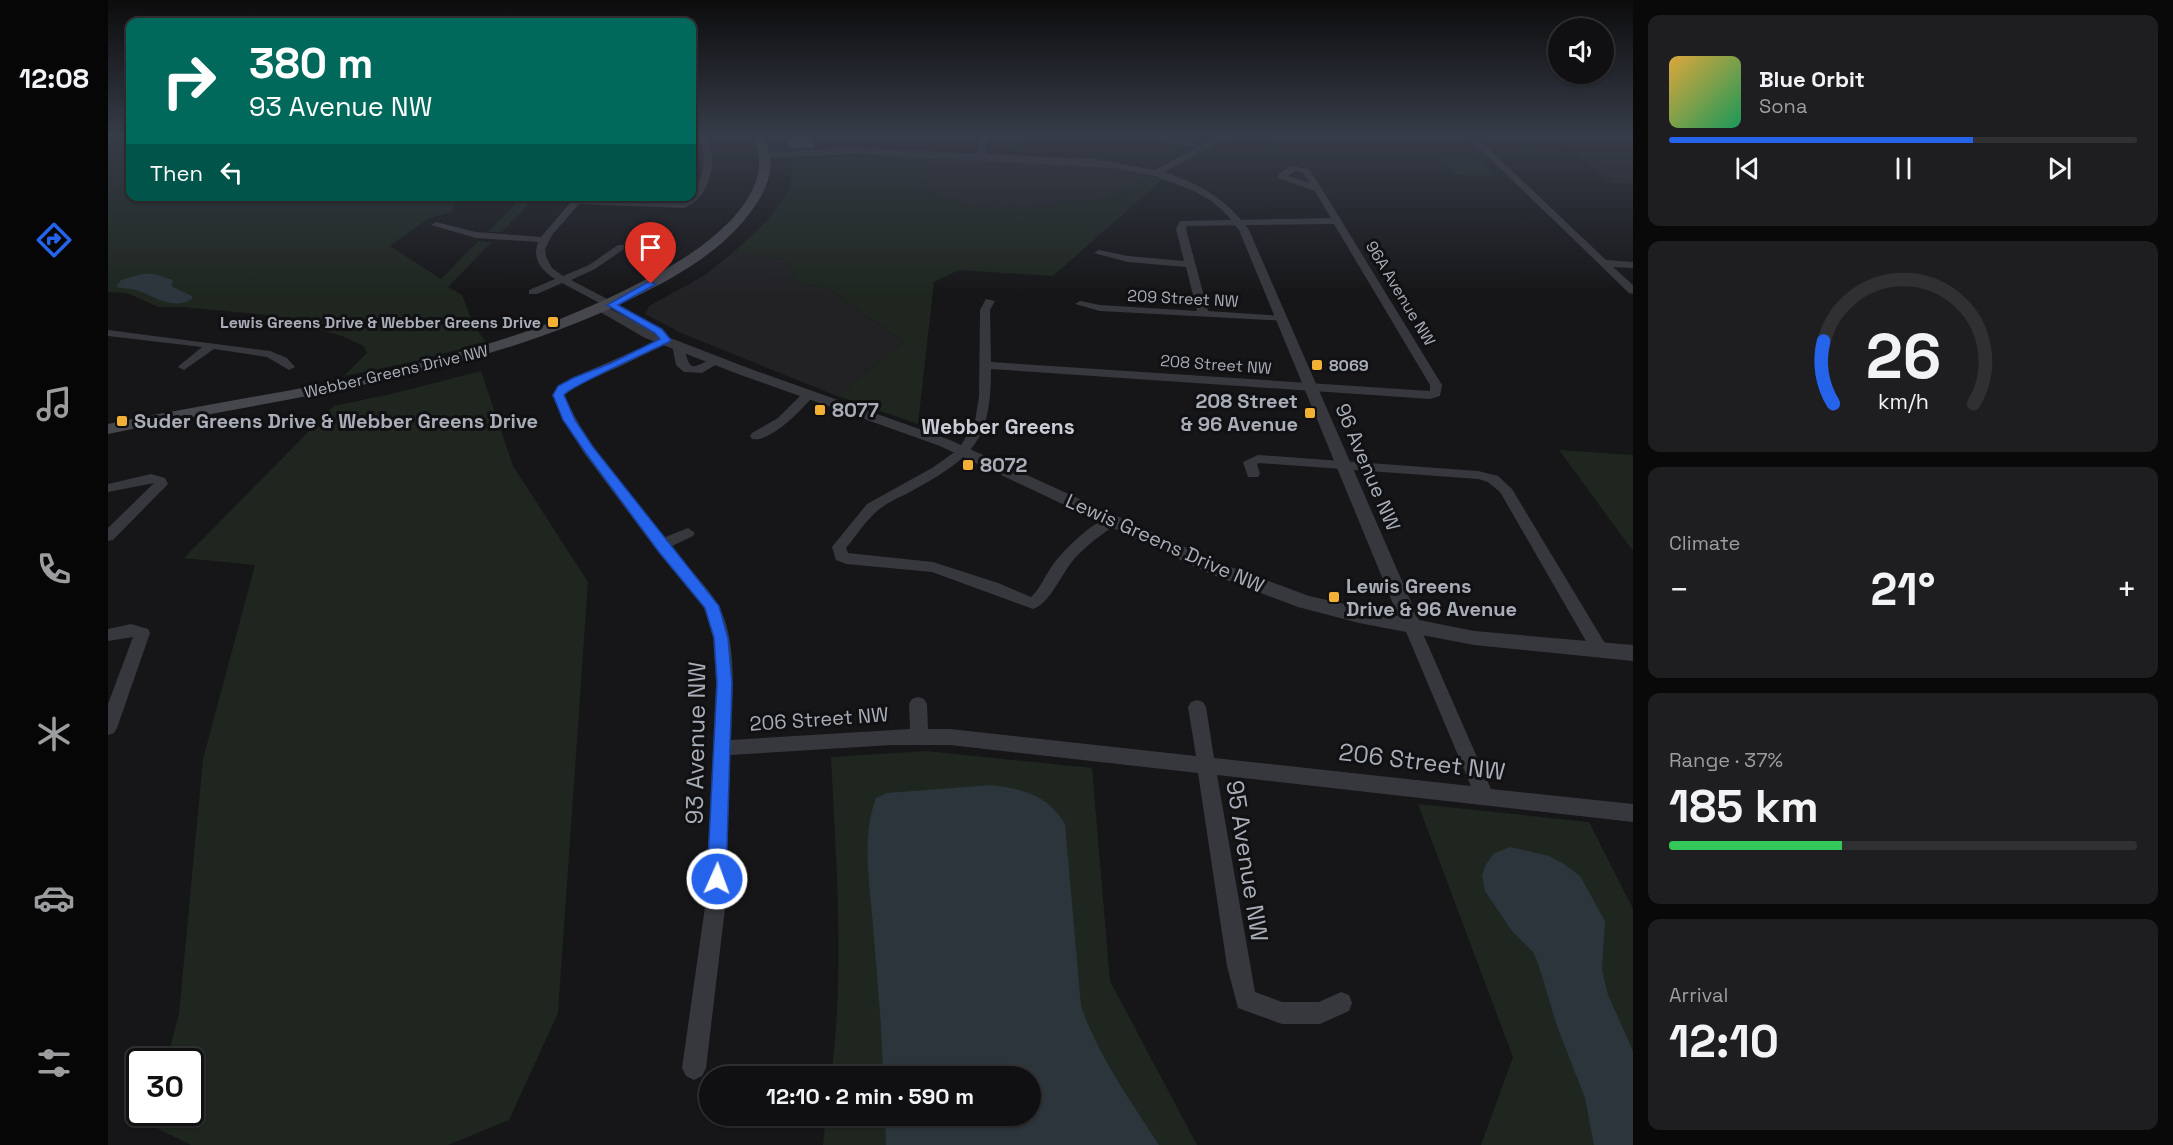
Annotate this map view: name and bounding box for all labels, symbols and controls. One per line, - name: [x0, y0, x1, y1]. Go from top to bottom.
- map controls: [1548, 18, 1614, 84]
- button: sound: [1548, 18, 1614, 84]
- text: 380 m: [249, 37, 374, 90]
- icon: right: [150, 42, 228, 120]
- text: 12:08: [19, 61, 89, 96]
- text: Blue Orbit: [1759, 65, 1865, 93]
- text: 93 Avenue NW: [249, 89, 432, 124]
- text: Sona: [1759, 93, 1807, 119]
- icon: previous: [1731, 152, 1764, 185]
- icon: pause: [1887, 152, 1920, 185]
- icon: next: [2043, 152, 2076, 185]
- icon: left: [215, 156, 248, 189]
- text: Then: [150, 159, 203, 187]
- icon: directions: [33, 219, 75, 261]
- pin: [625, 222, 676, 284]
- icon: arrive: [634, 231, 667, 264]
- street label: 96A Avenue NW: [1361, 237, 1440, 349]
- street label: 209 Street NW: [1127, 285, 1239, 312]
- place label: Lewis Greens Drive & Webber Greens Drive: [220, 312, 541, 333]
- marker: Lewis Greens Drive & Webber Greens Drive: [546, 315, 560, 329]
- text: 26: [1865, 317, 1941, 396]
- street label: Webber Greens Drive NW: [302, 340, 490, 403]
- street label: 208 Street NW: [1160, 350, 1272, 379]
- place label: 8069: [1329, 355, 1369, 376]
- marker: 8069: [1310, 358, 1324, 372]
- icon: music: [33, 383, 75, 425]
- place label: 208 Street & 96 Avenue: [1181, 388, 1298, 437]
- text: km/h: [1877, 388, 1929, 415]
- place label: 8077: [832, 397, 879, 423]
- street label: 96 Avenue NW: [1329, 399, 1407, 535]
- marker: 8077: [813, 403, 827, 417]
- marker: 208 Street & 96 Avenue: [1303, 406, 1317, 420]
- place label: Suder Greens Drive & Webber Greens Drive: [134, 408, 538, 434]
- district label: Webber Greens: [921, 413, 1075, 440]
- marker: Suder Greens Drive & Webber Greens Drive: [115, 414, 129, 428]
- place label: 8072: [980, 452, 1028, 478]
- marker: 8072: [961, 458, 975, 472]
- street label: Lewis Greens Drive NW: [1062, 487, 1268, 599]
- text: Climate: [1669, 530, 1740, 556]
- icon: phone: [33, 548, 75, 590]
- text: 21°: [1871, 561, 1935, 618]
- text: −: [1669, 569, 1689, 611]
- text: +: [2117, 569, 2137, 611]
- place label: Lewis Greens Drive & 96 Avenue: [1346, 573, 1517, 622]
- marker: Lewis Greens Drive & 96 Avenue: [1327, 590, 1341, 604]
- street label: 93 Avenue NW: [679, 661, 712, 825]
- street label: 206 Street NW: [749, 701, 889, 737]
- icon: climate: [33, 713, 75, 755]
- street label: 206 Street NW: [1337, 736, 1507, 787]
- text: Range · 37%: [1669, 747, 1783, 773]
- street label: 95 Avenue NW: [1219, 778, 1276, 944]
- text: 185 km: [1669, 778, 1819, 835]
- position arrow: [685, 847, 749, 911]
- icon: car: [33, 877, 75, 919]
- text: Arrival: [1669, 982, 1728, 1008]
- text: 12:10: [1669, 1013, 1779, 1070]
- icon: filters: [33, 1042, 75, 1084]
- speed limit sign: 30: [126, 1048, 204, 1126]
- text: 12:10 · 2 min · 590 m: [766, 1082, 974, 1110]

